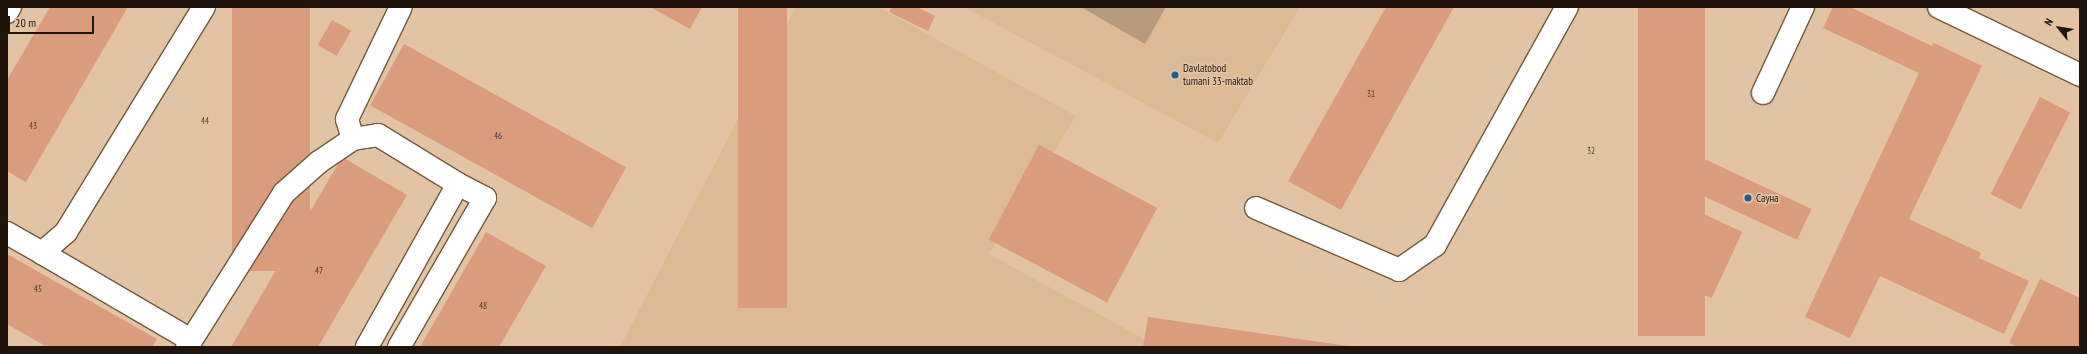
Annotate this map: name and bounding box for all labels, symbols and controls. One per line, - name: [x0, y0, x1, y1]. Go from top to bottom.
- scale bar: [10, 8, 96, 34]
- north arrow: [2039, 8, 2079, 48]
- text: 20 m: [15, 15, 36, 30]
- text: N: [2041, 16, 2056, 28]
- place label: Davlatobod tumani 33-maktab: [1183, 62, 1253, 88]
- marker: Davlatobod tumani 33-maktab: [1170, 70, 1180, 80]
- house number: 31: [1367, 89, 1375, 99]
- house number: 44: [201, 116, 209, 126]
- house number: 43: [29, 121, 37, 131]
- house number: 46: [494, 131, 502, 141]
- house number: 32: [1587, 146, 1595, 156]
- place label: Сауна: [1756, 191, 1779, 205]
- marker: Сауна: [1743, 193, 1753, 203]
- house number: 47: [315, 266, 323, 276]
- house number: 45: [34, 284, 42, 294]
- house number: 48: [479, 301, 487, 311]

